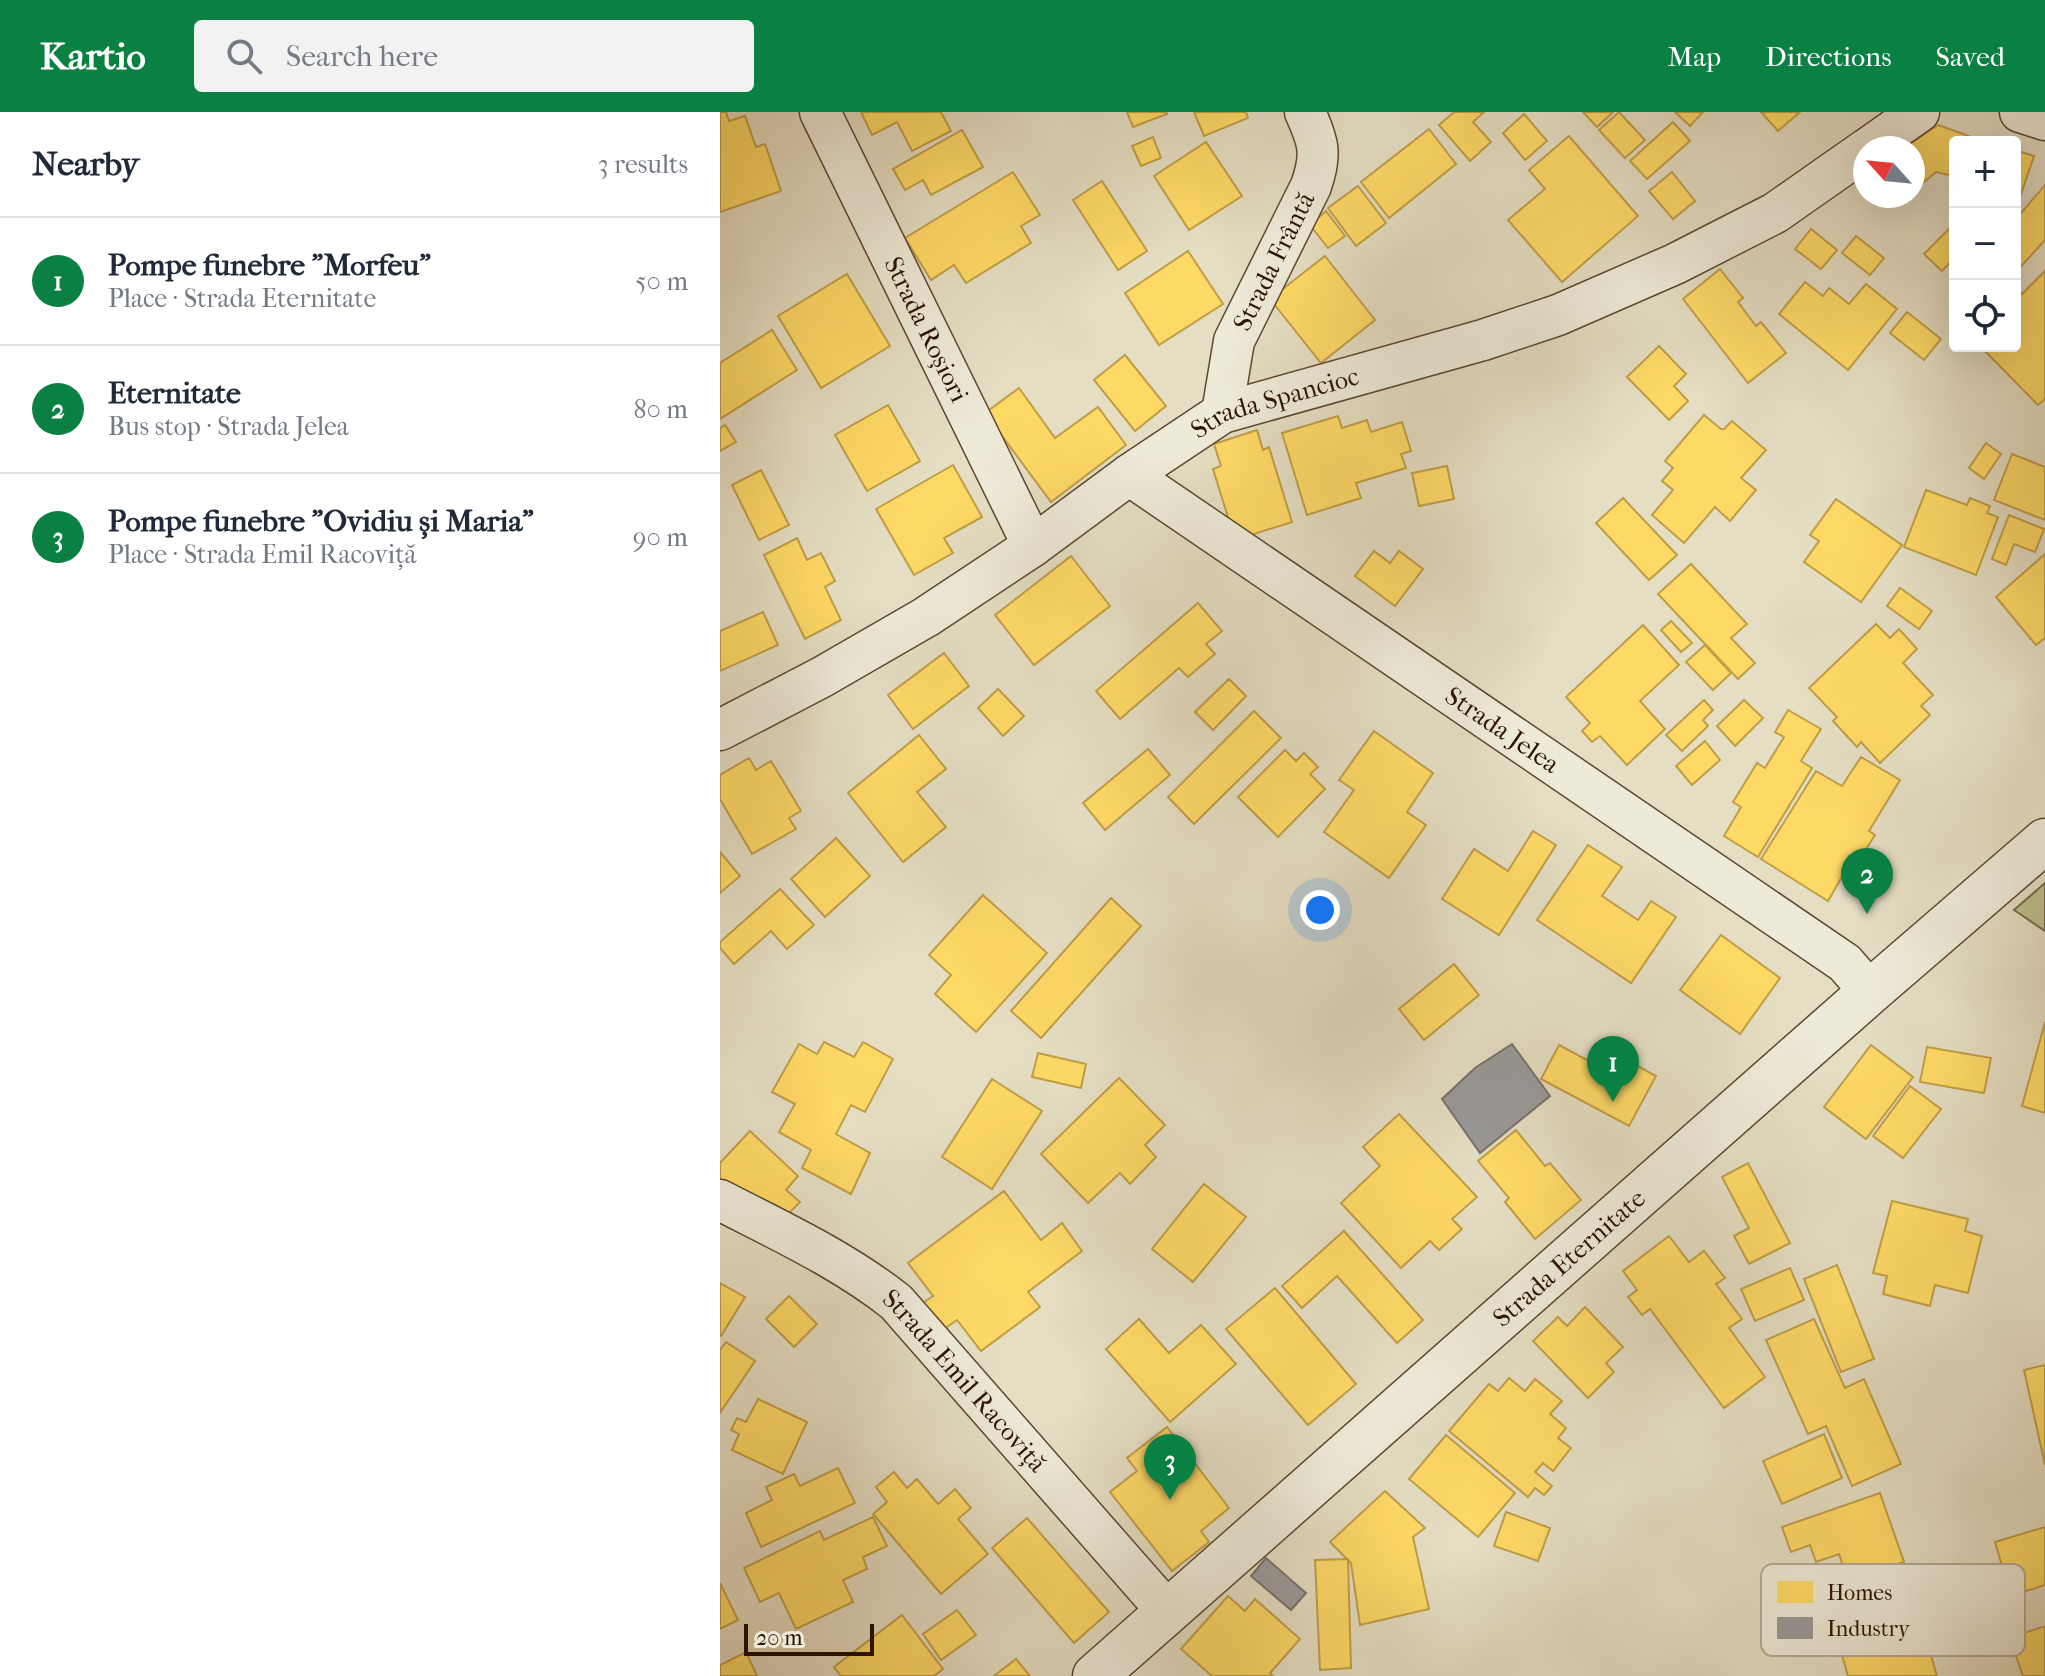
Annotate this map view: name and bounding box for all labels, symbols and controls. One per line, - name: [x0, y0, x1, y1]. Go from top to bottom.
- search box: [194, 20, 754, 92]
- text: Kartio: [40, 34, 146, 79]
- icon: search: [222, 34, 266, 78]
- text: Search here: [286, 39, 438, 74]
- text: Map: [1668, 40, 1721, 73]
- text: Directions: [1765, 40, 1892, 73]
- text: Saved: [1936, 40, 2005, 73]
- north arrow: [1853, 136, 1925, 208]
- map controls: [1949, 136, 2021, 352]
- button: +: [1949, 136, 2021, 208]
- text: Nearby: [32, 144, 139, 184]
- text: 3 results: [598, 149, 688, 180]
- street label: Strada Frântă: [1227, 186, 1322, 336]
- button: −: [1949, 208, 2021, 280]
- text: Pompe funebre "Morfeu": [108, 248, 431, 283]
- street label: Strada Roșiori: [877, 252, 975, 408]
- text: 1: [53, 266, 63, 297]
- text: 50 m: [635, 266, 688, 297]
- button: locate: [1949, 280, 2021, 352]
- text: Place · Strada Eternitate: [108, 283, 376, 314]
- street label: Strada Spancioc: [1185, 361, 1362, 445]
- text: Eternitate: [108, 376, 241, 411]
- text: 2: [51, 394, 65, 425]
- text: 80 m: [633, 394, 688, 425]
- text: Bus stop · Strada Jelea: [108, 411, 349, 442]
- text: Pompe funebre "Ovidiu și Maria": [108, 504, 534, 539]
- text: 3: [53, 522, 63, 553]
- text: 90 m: [633, 522, 688, 553]
- text: Place · Strada Emil Racoviță: [108, 539, 417, 570]
- street label: Strada Jelea: [1439, 680, 1566, 780]
- pin: 2: [1841, 848, 1893, 914]
- your location: [1300, 890, 1340, 930]
- pin: 1: [1587, 1036, 1639, 1102]
- street label: Strada Eternitate: [1487, 1183, 1652, 1334]
- street label: Strada Emil Racoviță: [877, 1283, 1053, 1479]
- pin: 3: [1144, 1434, 1196, 1500]
- legend: [1761, 1564, 2025, 1656]
- text: Homes: [1827, 1580, 1892, 1606]
- text: Industry: [1827, 1616, 1911, 1642]
- scale bar: [744, 1620, 874, 1656]
- text: 20 m: [756, 1625, 802, 1651]

